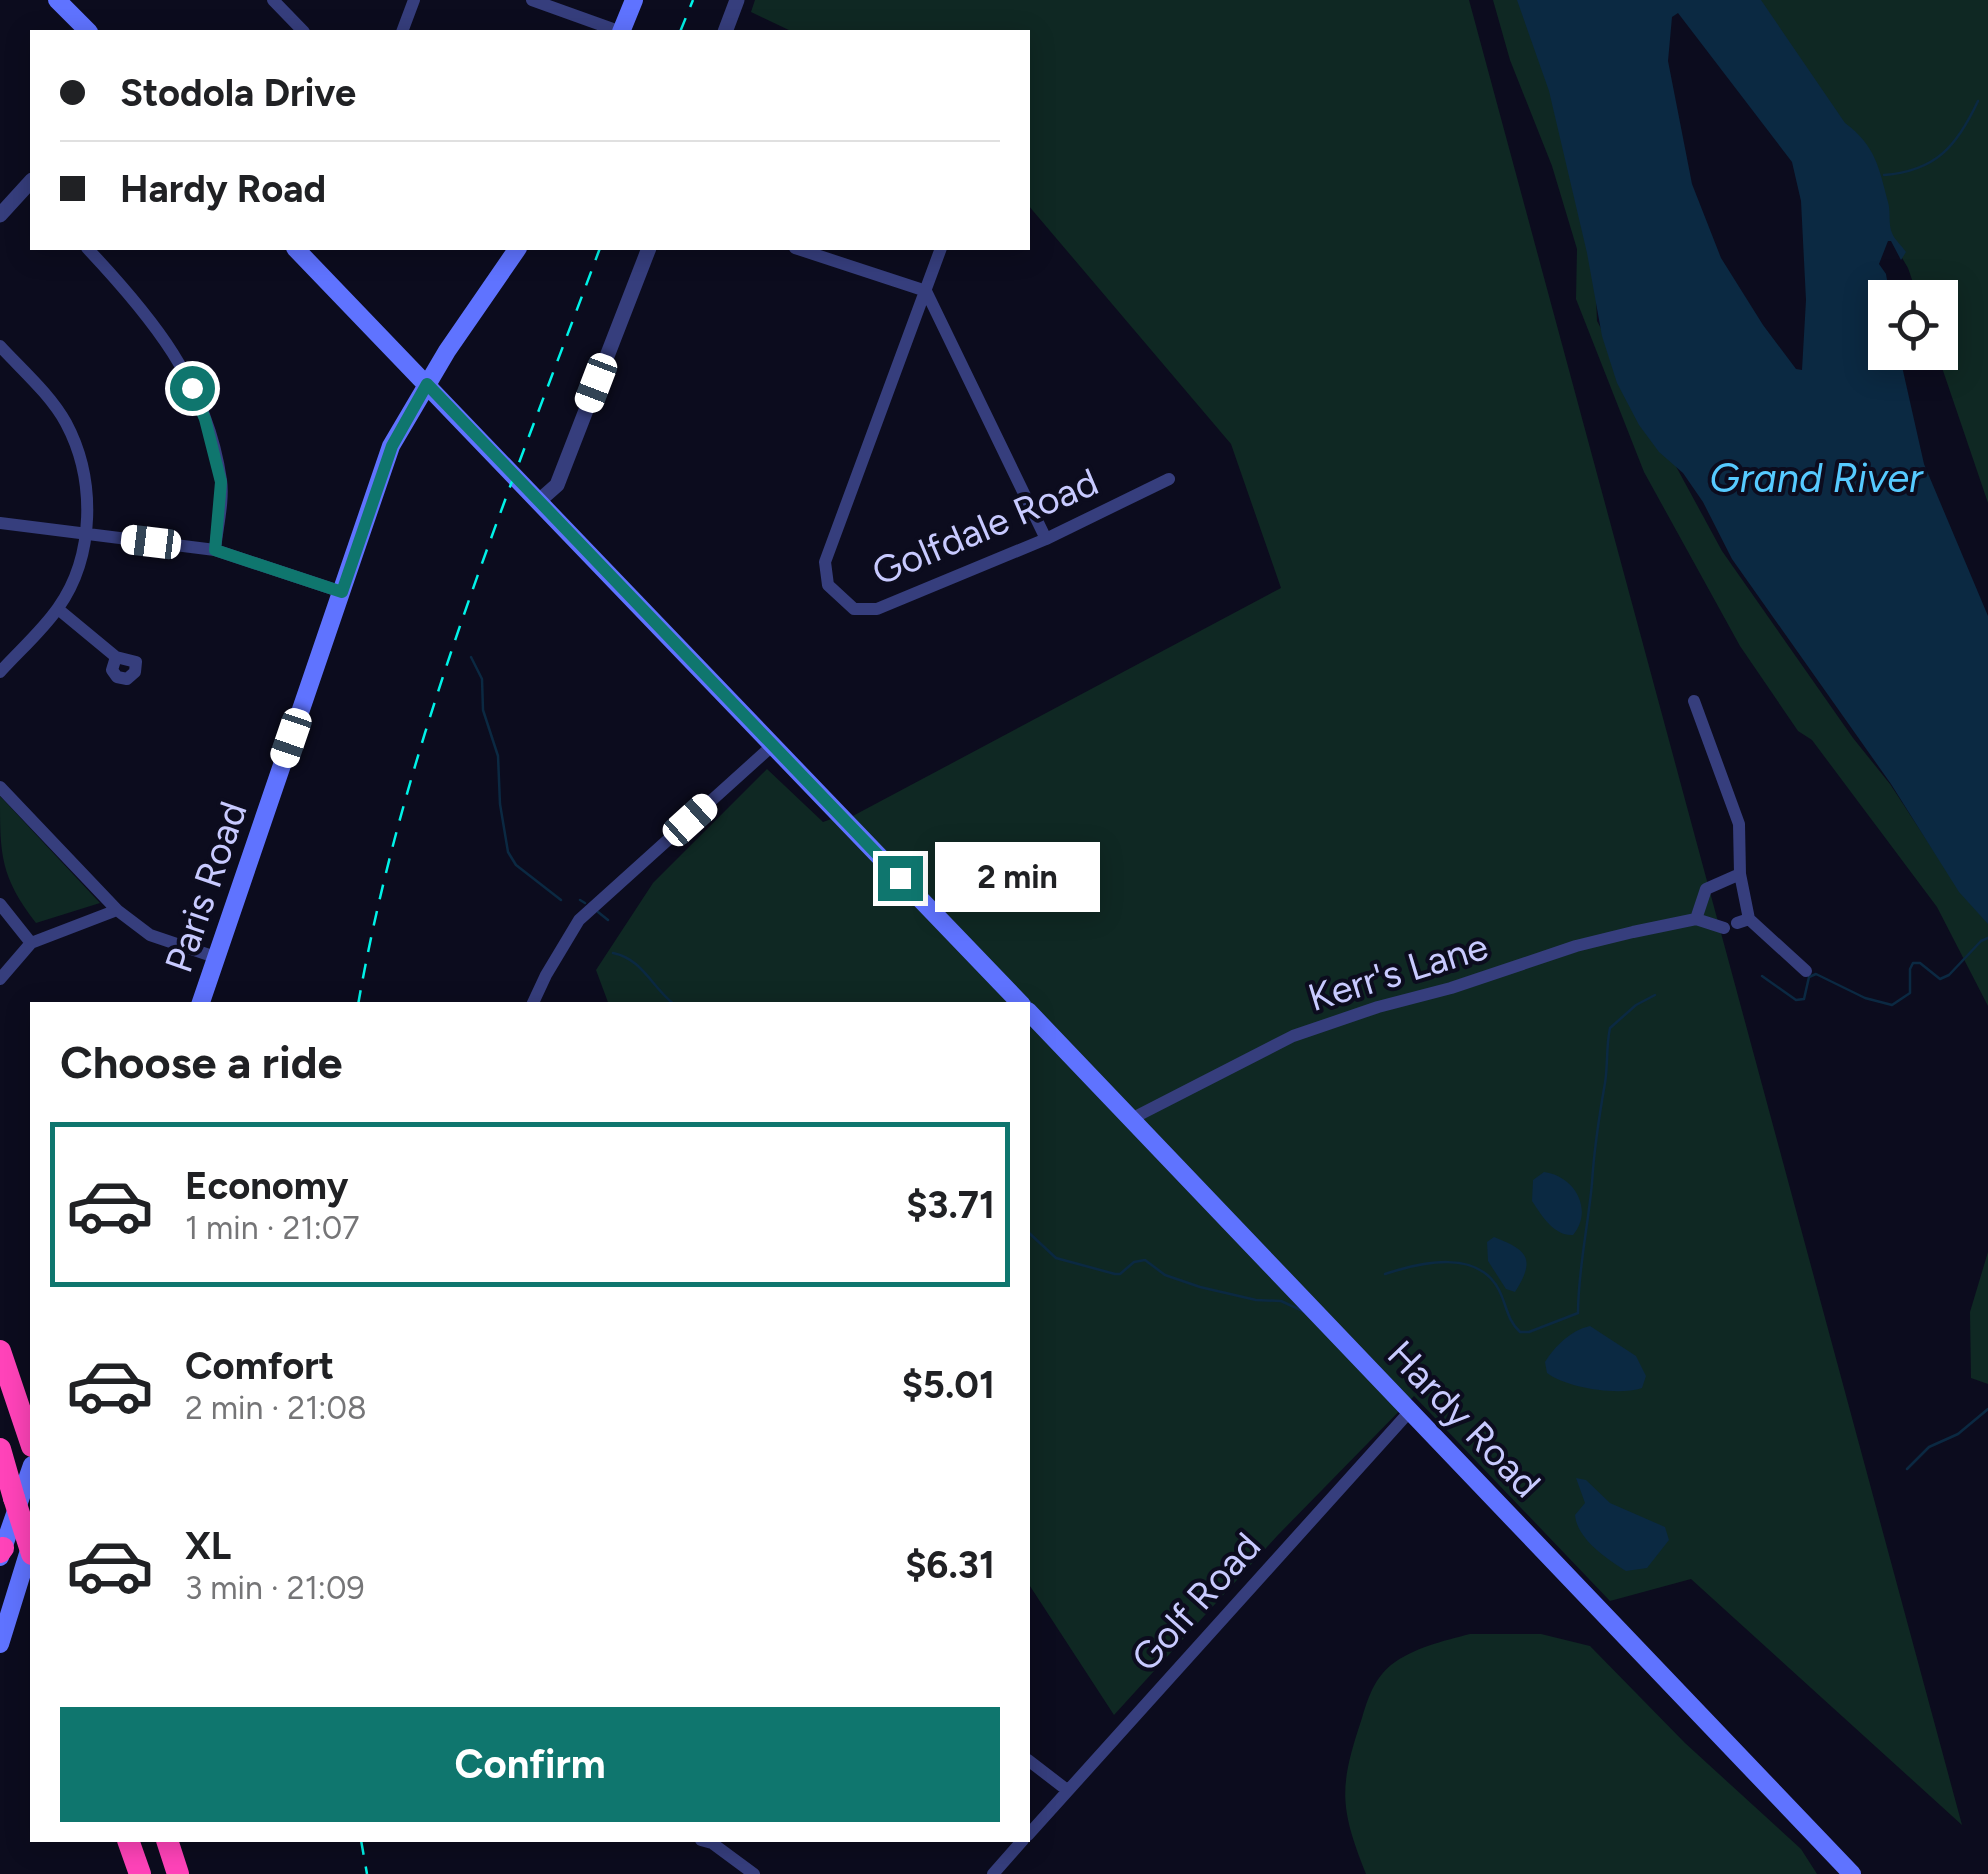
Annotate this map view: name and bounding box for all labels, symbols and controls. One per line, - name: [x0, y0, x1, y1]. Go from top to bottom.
- text: Stodola Drive: [120, 70, 356, 116]
- text: Hardy Road: [120, 166, 326, 212]
- map controls: [1868, 280, 1958, 370]
- button: locate: [1868, 280, 1958, 370]
- car: [571, 350, 621, 416]
- route start: [170, 366, 215, 411]
- water label: Grand River: [1709, 454, 1924, 502]
- street label: Golfdale Road: [865, 459, 1105, 595]
- car: [119, 523, 183, 561]
- car: [267, 705, 315, 771]
- car: [658, 789, 722, 851]
- street label: Paris Road: [155, 796, 257, 978]
- callout: 2 min: [935, 843, 1100, 913]
- route end: [878, 856, 923, 901]
- text: 2 min: [977, 858, 1058, 896]
- street label: Kerr's Lane: [1303, 923, 1493, 1021]
- text: Choose a ride: [60, 1035, 342, 1089]
- icon: car: [65, 1160, 155, 1250]
- text: Economy: [185, 1163, 348, 1209]
- text: $3.71: [906, 1182, 995, 1228]
- text: 1 min · 21:07: [185, 1209, 359, 1247]
- street label: Hardy Road: [1378, 1331, 1550, 1507]
- icon: car: [65, 1340, 155, 1430]
- text: Comfort: [185, 1343, 334, 1389]
- text: $5.01: [902, 1362, 995, 1408]
- text: 2 min · 21:08: [185, 1389, 367, 1427]
- icon: car: [65, 1520, 155, 1610]
- text: XL: [185, 1523, 231, 1569]
- street label: Golf Road: [1122, 1523, 1270, 1681]
- text: $6.31: [905, 1542, 995, 1588]
- text: 3 min · 21:09: [185, 1569, 365, 1607]
- button: Confirm: [60, 1707, 1000, 1822]

